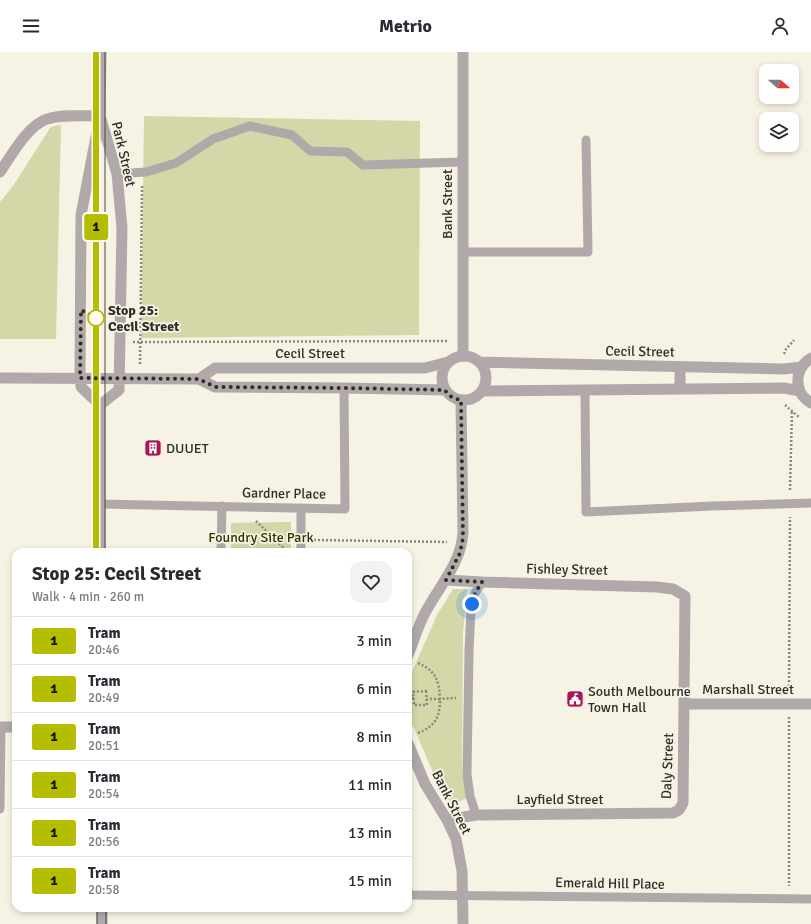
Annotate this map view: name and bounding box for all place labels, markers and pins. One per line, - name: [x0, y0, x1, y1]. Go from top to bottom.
- place label: Stop 25: Cecil Street: [108, 302, 180, 335]
- marker: Stop 25: Cecil Street: [87, 309, 105, 327]
- building icon: DUUET: [143, 438, 163, 458]
- place label: DUUET: [166, 440, 209, 457]
- place label: South Melbourne Town Hall: [588, 683, 691, 716]
- public building icon: South Melbourne Town Hall: [565, 689, 585, 709]

